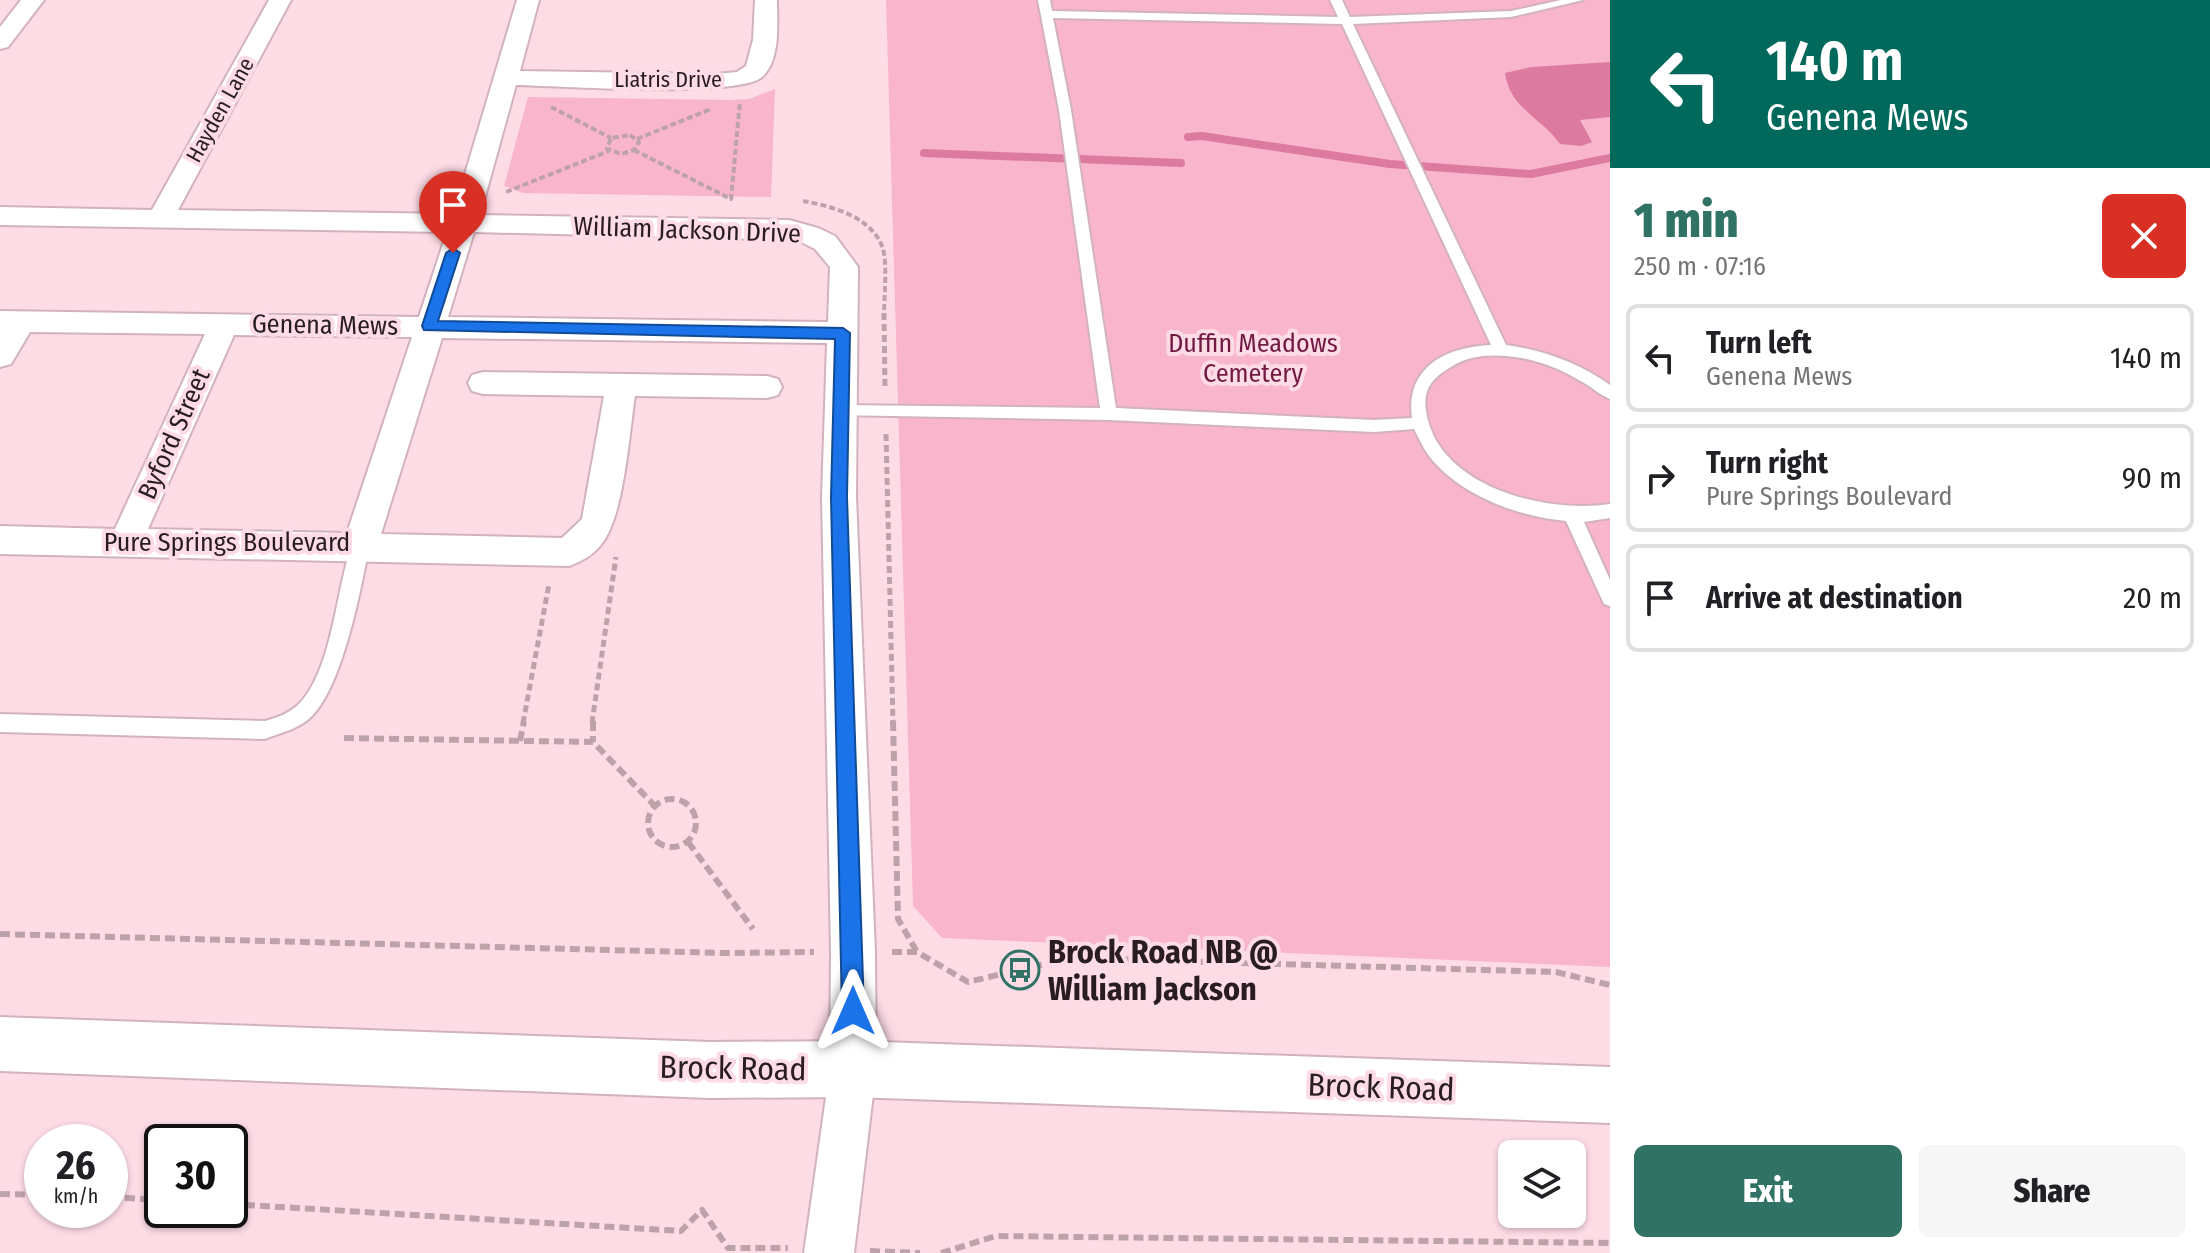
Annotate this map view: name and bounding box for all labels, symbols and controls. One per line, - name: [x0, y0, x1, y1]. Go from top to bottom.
- text: 140 m: [1766, 28, 1903, 95]
- icon: left: [1634, 32, 1738, 136]
- street label: Hayden Lane: [180, 53, 260, 167]
- street label: Liatris Drive: [614, 66, 722, 93]
- text: Genena Mews: [1766, 96, 1969, 140]
- pin: [419, 171, 487, 253]
- icon: arrive: [431, 183, 475, 227]
- text: 1 min: [1634, 192, 1738, 250]
- button: close: [2102, 194, 2186, 278]
- street label: William Jackson Drive: [573, 211, 801, 249]
- text: 250 m · 07:16: [1634, 251, 1766, 282]
- street label: Genena Mews: [252, 308, 398, 342]
- text: Turn left: [1706, 325, 1812, 361]
- park label: Duffin Meadows Cemetery: [1168, 328, 1338, 389]
- icon: left: [1638, 336, 1682, 380]
- text: 140 m: [2110, 340, 2182, 376]
- text: Genena Mews: [1706, 361, 1852, 392]
- street label: Byford Street: [131, 364, 217, 504]
- text: Turn right: [1706, 445, 1828, 481]
- icon: right: [1638, 456, 1682, 500]
- text: 90 m: [2122, 460, 2182, 496]
- text: Pure Springs Boulevard: [1706, 481, 1952, 512]
- street label: Pure Springs Boulevard: [104, 527, 350, 558]
- icon: arrive: [1638, 576, 1682, 620]
- text: Arrive at destination: [1706, 580, 1963, 616]
- text: 20 m: [2123, 580, 2182, 616]
- place label: Brock Road NB @ William Jackson: [1048, 933, 1278, 1008]
- bus stop icon: Brock Road NB @ William Jackson: [999, 949, 1041, 991]
- position arrow: [811, 969, 895, 1053]
- street label: Brock Road: [659, 1048, 807, 1088]
- street label: Brock Road: [1307, 1065, 1455, 1109]
- speed limit sign: 30: [144, 1124, 248, 1228]
- map controls: [1498, 1140, 1586, 1228]
- button: layers: [1498, 1140, 1586, 1228]
- text: 26: [56, 1142, 96, 1190]
- button: Exit: [1634, 1145, 1902, 1237]
- button: Share: [1918, 1145, 2186, 1237]
- text: km/h: [54, 1184, 98, 1208]

